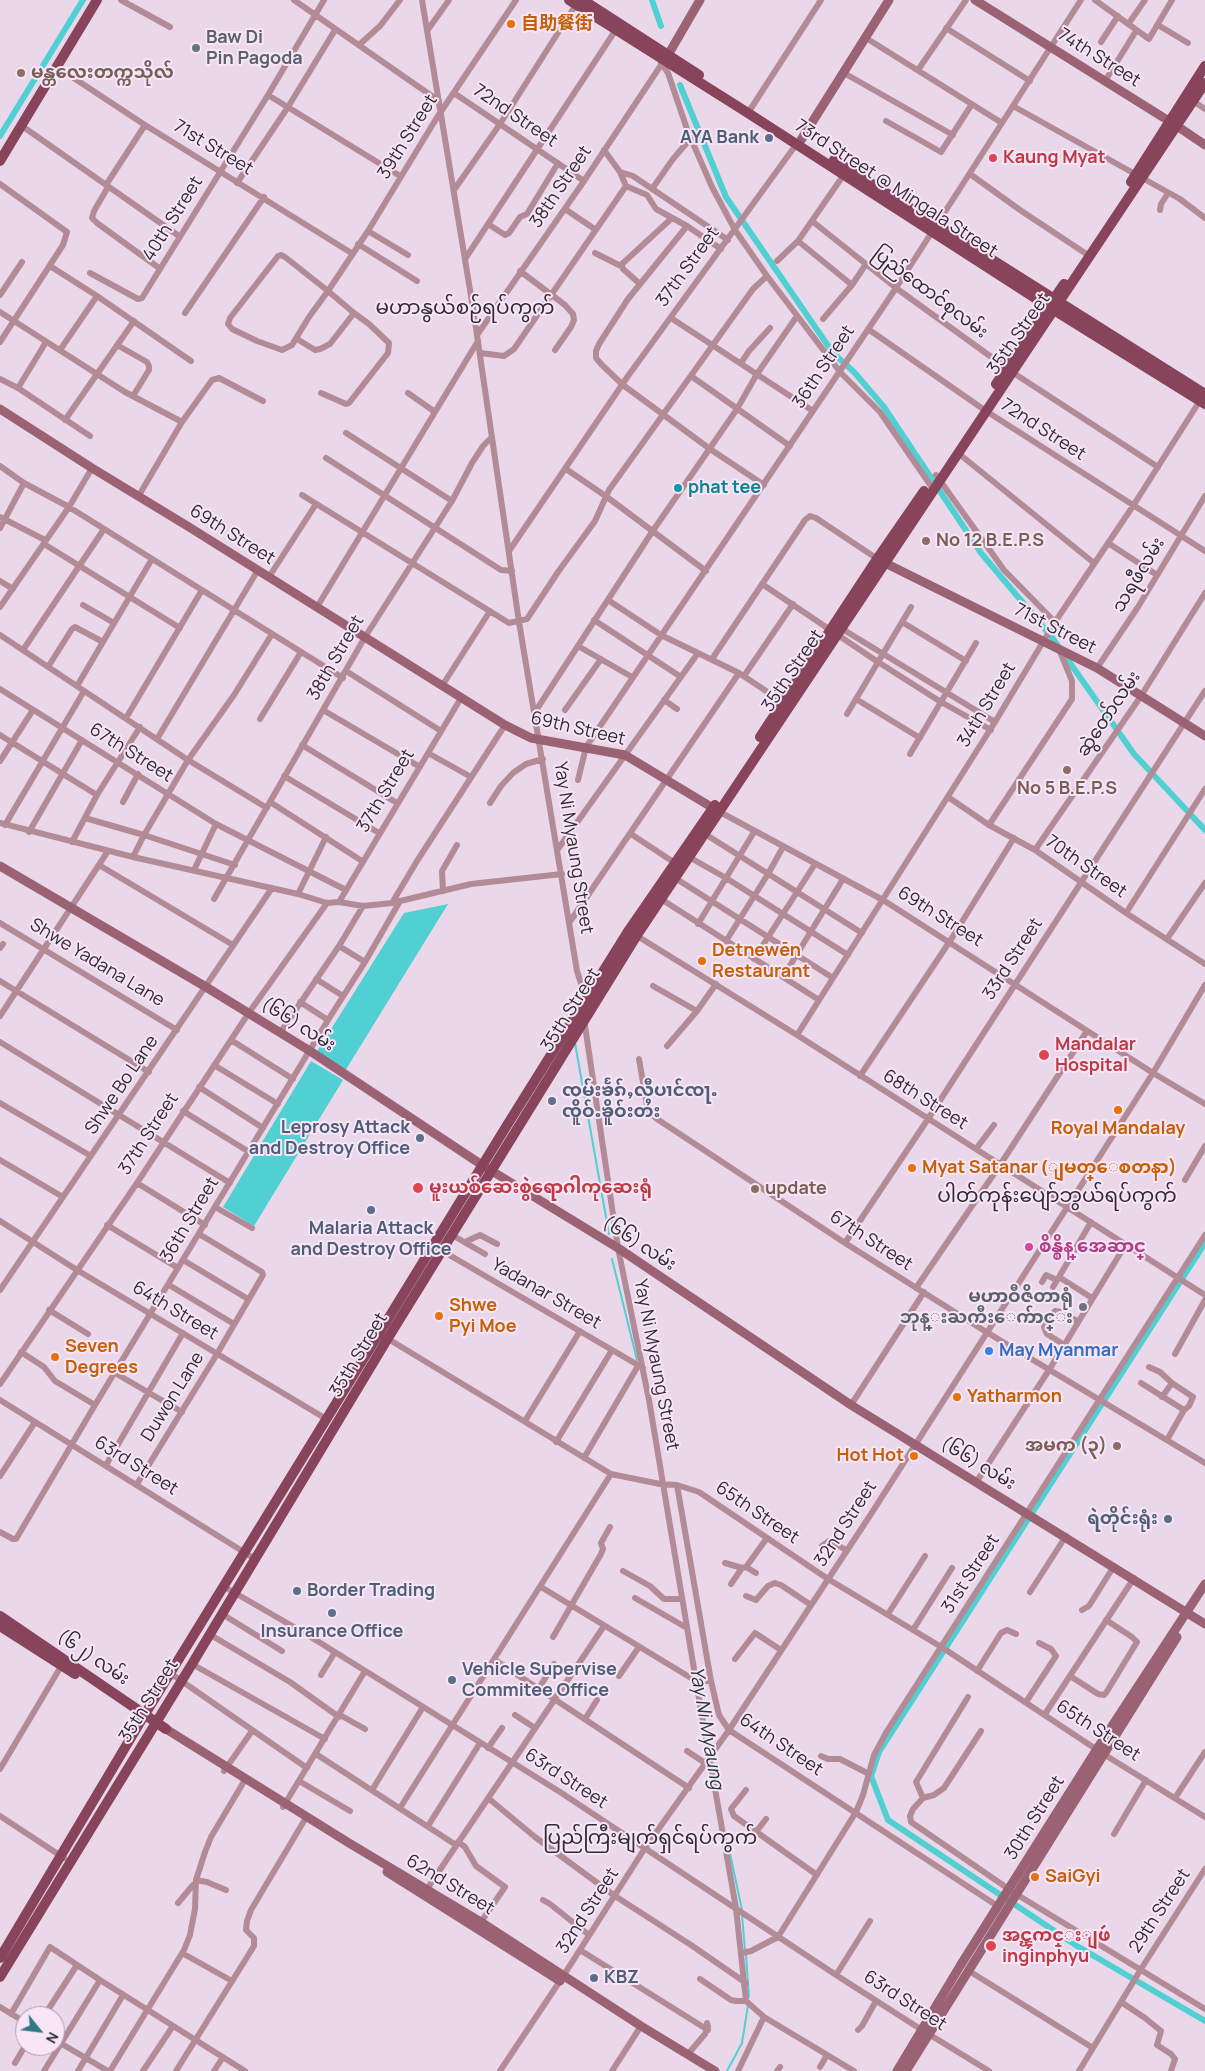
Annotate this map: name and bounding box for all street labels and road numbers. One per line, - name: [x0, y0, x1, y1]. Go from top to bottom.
- street label: 74th Street: [1054, 24, 1144, 92]
- street label: 72nd Street: [469, 80, 561, 152]
- street label: 39th Street: [374, 91, 442, 183]
- street label: 73rd Street @ Mingala Street: [791, 115, 1001, 263]
- street label: 71st Street: [169, 116, 257, 180]
- street label: 38th Street: [526, 142, 596, 232]
- street label: 40th Street: [138, 173, 208, 265]
- street label: 37th Street: [652, 223, 724, 311]
- street label: ပြည်ထောင်စုလမ်း: [868, 243, 992, 343]
- street label: 35th Street: [983, 289, 1055, 379]
- street label: 36th Street: [788, 321, 860, 413]
- street label: 72nd Street: [996, 395, 1090, 465]
- street label: 69th Street: [185, 500, 279, 570]
- street label: သရဖီလမ်း: [1108, 534, 1170, 616]
- street label: 71st Street: [1010, 599, 1100, 659]
- street label: 38th Street: [303, 612, 369, 704]
- street label: 35th Street: [758, 626, 828, 716]
- street label: 34th Street: [953, 659, 1021, 751]
- street label: ဆွဲတော်လမ်း: [1073, 667, 1145, 761]
- street label: 69th Street: [529, 708, 627, 750]
- street label: 67th Street: [85, 719, 177, 787]
- street label: 37th Street: [353, 745, 419, 837]
- street label: Yay Ni Myaung Street: [549, 760, 597, 936]
- street label: 70th Street: [1041, 831, 1131, 903]
- street label: 69th Street: [893, 882, 987, 952]
- street label: Shwe Yadana Lane: [26, 914, 168, 1012]
- street label: 33rd Street: [979, 914, 1047, 1004]
- street label: 35th Street: [537, 964, 605, 1056]
- street label: (၆၆) လမ်း: [257, 994, 339, 1056]
- street label: Shwe Bo Lane: [81, 1031, 163, 1139]
- street label: 68th Street: [879, 1065, 971, 1135]
- street label: 37th Street: [115, 1089, 183, 1179]
- street label: 36th Street: [156, 1174, 224, 1266]
- street label: 67th Street: [825, 1206, 917, 1276]
- street label: (၆၆) လမ်း: [598, 1212, 680, 1276]
- street label: Yadanar Street: [487, 1254, 605, 1334]
- street label: 64th Street: [128, 1277, 222, 1345]
- street label: Yay Ni Myaung Street: [629, 1278, 683, 1452]
- street label: 35th Street: [325, 1309, 393, 1401]
- street label: Duwon Lane: [137, 1348, 209, 1446]
- street label: 63rd Street: [90, 1432, 182, 1500]
- street label: (၆၆) လမ်း: [937, 1433, 1019, 1495]
- street label: 65th Street: [711, 1477, 803, 1549]
- street label: 32nd Street: [810, 1477, 882, 1571]
- street label: 31st Street: [937, 1530, 1005, 1618]
- street label: (၆၂) လမ်း: [53, 1626, 133, 1690]
- street label: 35th Street: [115, 1655, 183, 1747]
- street label: 65th Street: [1052, 1696, 1144, 1766]
- street label: 64th Street: [735, 1709, 827, 1781]
- street label: 63rd Street: [520, 1744, 612, 1814]
- street label: 30th Street: [1001, 1772, 1069, 1864]
- street label: 62nd Street: [402, 1850, 498, 1920]
- street label: 32nd Street: [552, 1864, 624, 1958]
- street label: 29th Street: [1125, 1865, 1195, 1957]
- street label: 63rd Street: [859, 1966, 951, 2036]

